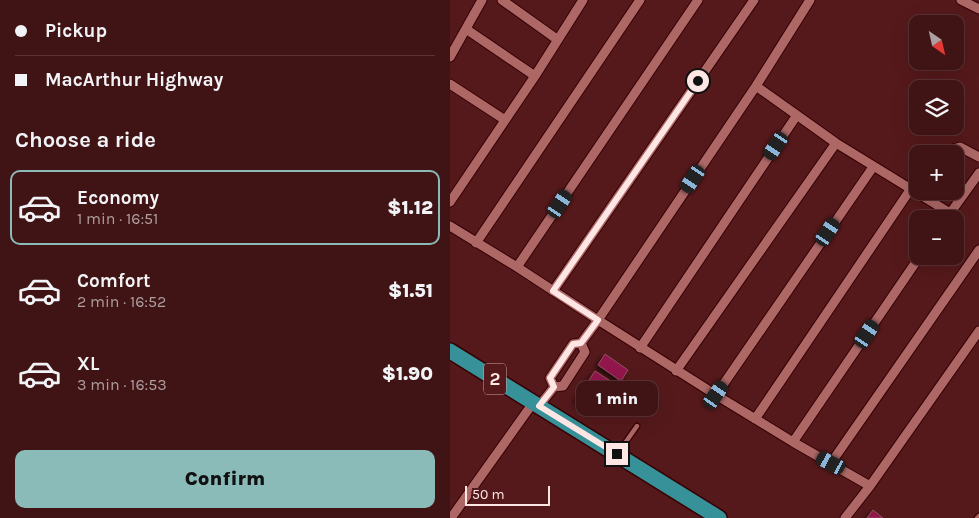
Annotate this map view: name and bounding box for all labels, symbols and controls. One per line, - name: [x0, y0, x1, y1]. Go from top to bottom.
- north arrow: [909, 15, 964, 70]
- map controls: [909, 15, 964, 265]
- text: Pickup: [45, 20, 107, 42]
- text: MacArthur Highway: [45, 69, 223, 91]
- route start: [687, 70, 709, 92]
- button: layers: [909, 80, 964, 135]
- text: Choose a ride: [15, 127, 156, 153]
- car: [761, 129, 790, 163]
- button: +: [909, 145, 964, 200]
- car: [678, 162, 707, 196]
- icon: car: [17, 185, 62, 230]
- text: Economy: [77, 187, 159, 209]
- car: [545, 187, 574, 221]
- text: $1.12: [387, 197, 433, 219]
- text: 1 min · 16:51: [77, 209, 158, 228]
- button: −: [909, 210, 964, 265]
- car: [813, 215, 842, 249]
- icon: car: [17, 268, 62, 313]
- text: Comfort: [77, 270, 151, 292]
- text: $1.51: [388, 280, 433, 302]
- text: 2 min · 16:52: [77, 292, 166, 311]
- car: [852, 317, 881, 351]
- icon: car: [17, 351, 62, 396]
- text: XL: [77, 353, 99, 375]
- text: $1.90: [382, 363, 433, 385]
- road number: 2: [484, 364, 506, 394]
- text: 3 min · 16:53: [77, 375, 167, 394]
- car: [701, 378, 730, 412]
- callout: 1 min: [576, 382, 658, 416]
- text: 1 min: [596, 389, 638, 408]
- route end: [606, 443, 628, 465]
- car: [814, 449, 847, 477]
- button: Confirm: [15, 450, 435, 508]
- scale bar: [465, 483, 550, 506]
- text: 50 m: [472, 486, 505, 503]

